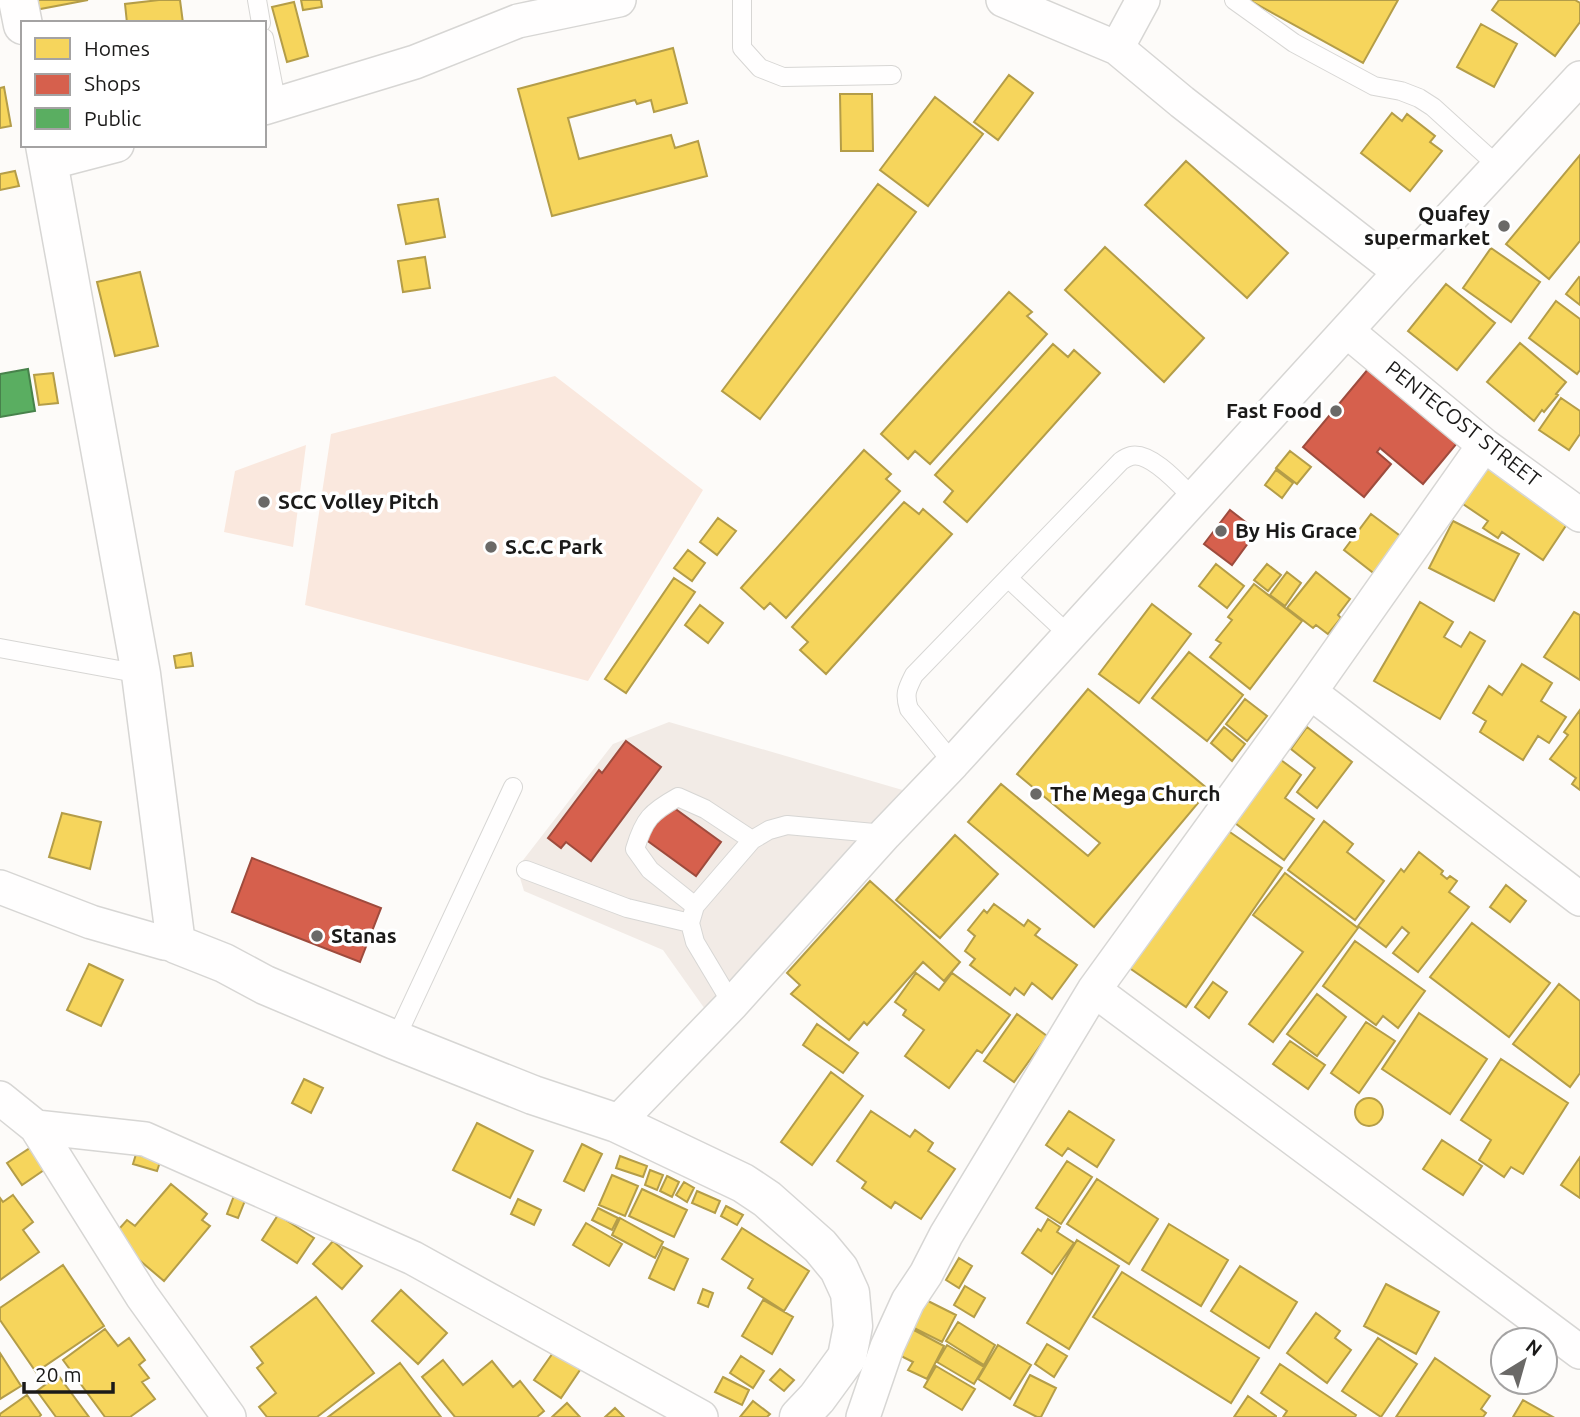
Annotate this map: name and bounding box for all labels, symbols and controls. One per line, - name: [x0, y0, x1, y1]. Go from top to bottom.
- legend: [21, 21, 266, 147]
- text: Homes: [84, 36, 150, 60]
- text: Shops: [84, 71, 141, 95]
- text: Public: [84, 106, 141, 130]
- place label: Quafey supermarket: [1364, 201, 1490, 249]
- marker: Quafey supermarket: [1496, 218, 1512, 234]
- street label: PENTECOST STREET: [1381, 355, 1546, 491]
- place label: Fast Food: [1226, 398, 1322, 422]
- marker: Fast Food: [1328, 403, 1344, 419]
- place label: SCC Volley Pitch: [278, 489, 439, 513]
- marker: SCC Volley Pitch: [256, 494, 272, 510]
- place label: By His Grace: [1235, 518, 1357, 542]
- marker: By His Grace: [1213, 523, 1229, 539]
- place label: S.C.C Park: [505, 534, 603, 558]
- marker: S.C.C Park: [483, 539, 499, 555]
- place label: The Mega Church: [1050, 781, 1221, 805]
- marker: The Mega Church: [1028, 786, 1044, 802]
- place label: Stanas: [331, 923, 397, 947]
- marker: Stanas: [309, 928, 325, 944]
- north arrow: [1489, 1326, 1559, 1396]
- text: N: [1522, 1334, 1547, 1360]
- scale bar: [24, 1350, 114, 1394]
- text: 20 m: [35, 1362, 82, 1386]

